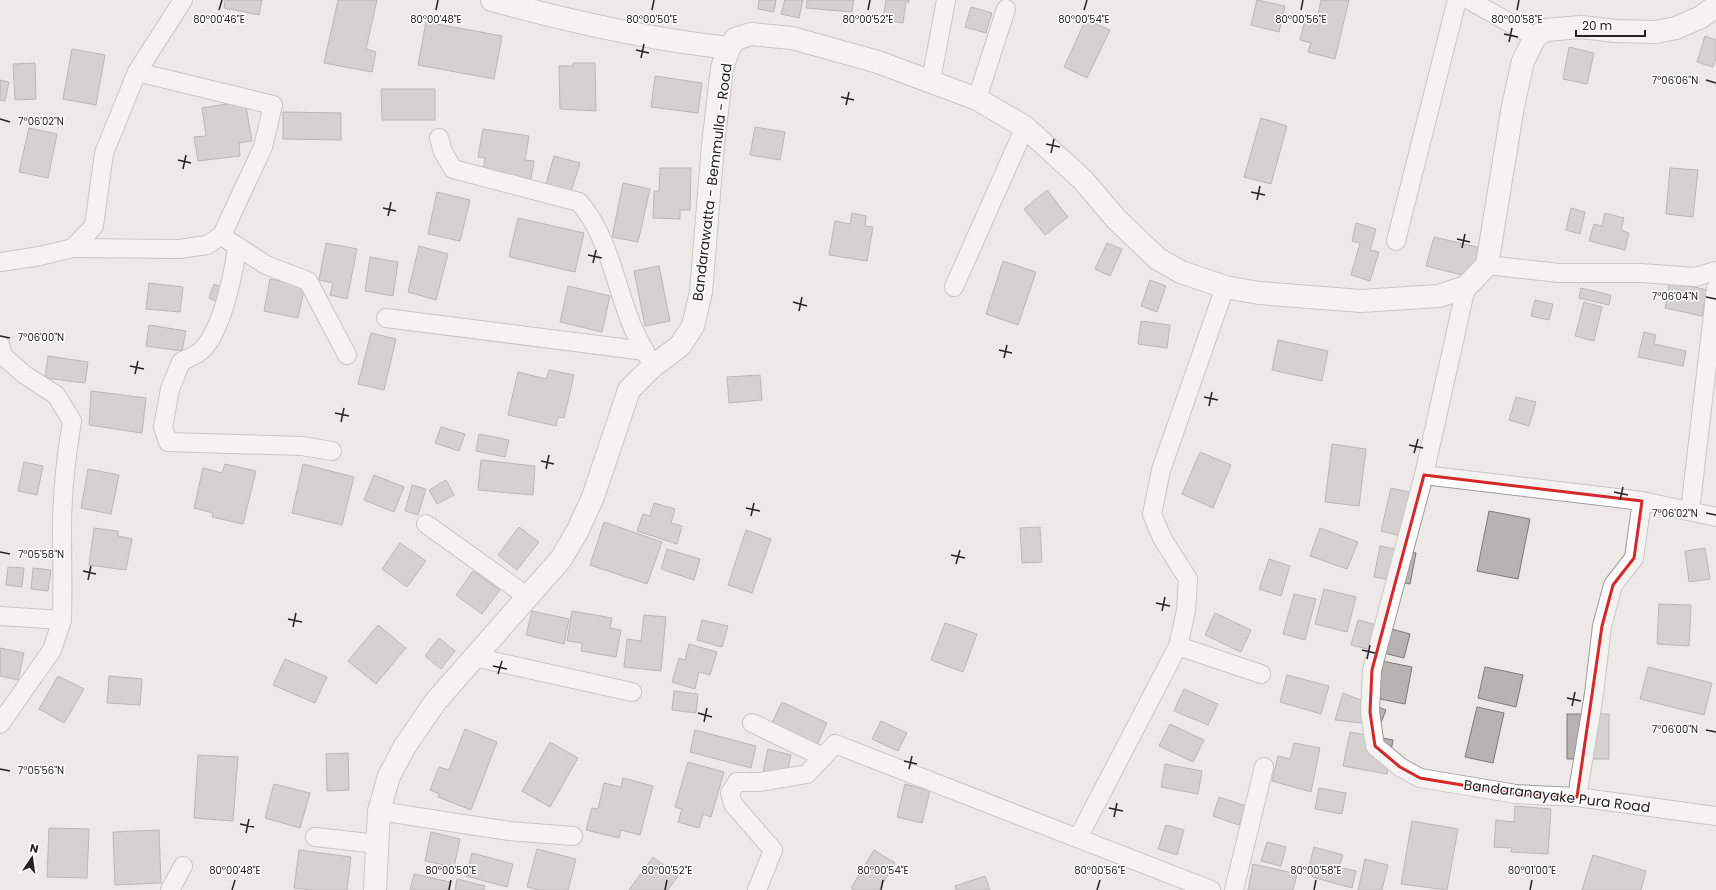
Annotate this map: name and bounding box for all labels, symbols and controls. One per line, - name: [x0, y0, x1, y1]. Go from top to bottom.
- text: 80°00'46"E: [193, 12, 245, 27]
- text: 80°00'48"E: [410, 12, 462, 27]
- text: 80°00'50"E: [626, 12, 678, 27]
- text: 80°00'52"E: [843, 12, 893, 27]
- text: 80°00'54"E: [1058, 12, 1110, 27]
- text: 80°00'56"E: [1275, 12, 1327, 27]
- text: 80°00'58"E: [1491, 12, 1543, 27]
- scale bar: [1576, 12, 1645, 38]
- text: 20 m: [1582, 17, 1612, 34]
- street label: Bandarawatta - Bemmulla - Road: [687, 62, 737, 302]
- text: 7°06'06"N: [1652, 73, 1698, 88]
- text: 7°06'02"N: [18, 114, 64, 129]
- text: 7°06'04"N: [1652, 289, 1698, 304]
- text: 7°06'00"N: [18, 330, 64, 345]
- text: 7°06'02"N: [1652, 506, 1698, 521]
- text: 7°05'58"N: [18, 547, 64, 562]
- text: 7°06'00"N: [1652, 722, 1698, 737]
- text: 7°05'56"N: [18, 763, 64, 778]
- street label: Bandaranayake Pura Road: [1463, 775, 1651, 817]
- north arrow: [12, 838, 52, 878]
- text: N: [28, 840, 40, 857]
- text: 80°00'48"E: [209, 863, 261, 878]
- text: 80°00'50"E: [425, 863, 477, 878]
- text: 80°00'52"E: [642, 863, 692, 878]
- text: 80°00'54"E: [857, 863, 909, 878]
- text: 80°00'56"E: [1074, 863, 1126, 878]
- text: 80°00'58"E: [1290, 863, 1342, 878]
- text: 80°01'00"E: [1508, 863, 1556, 878]

